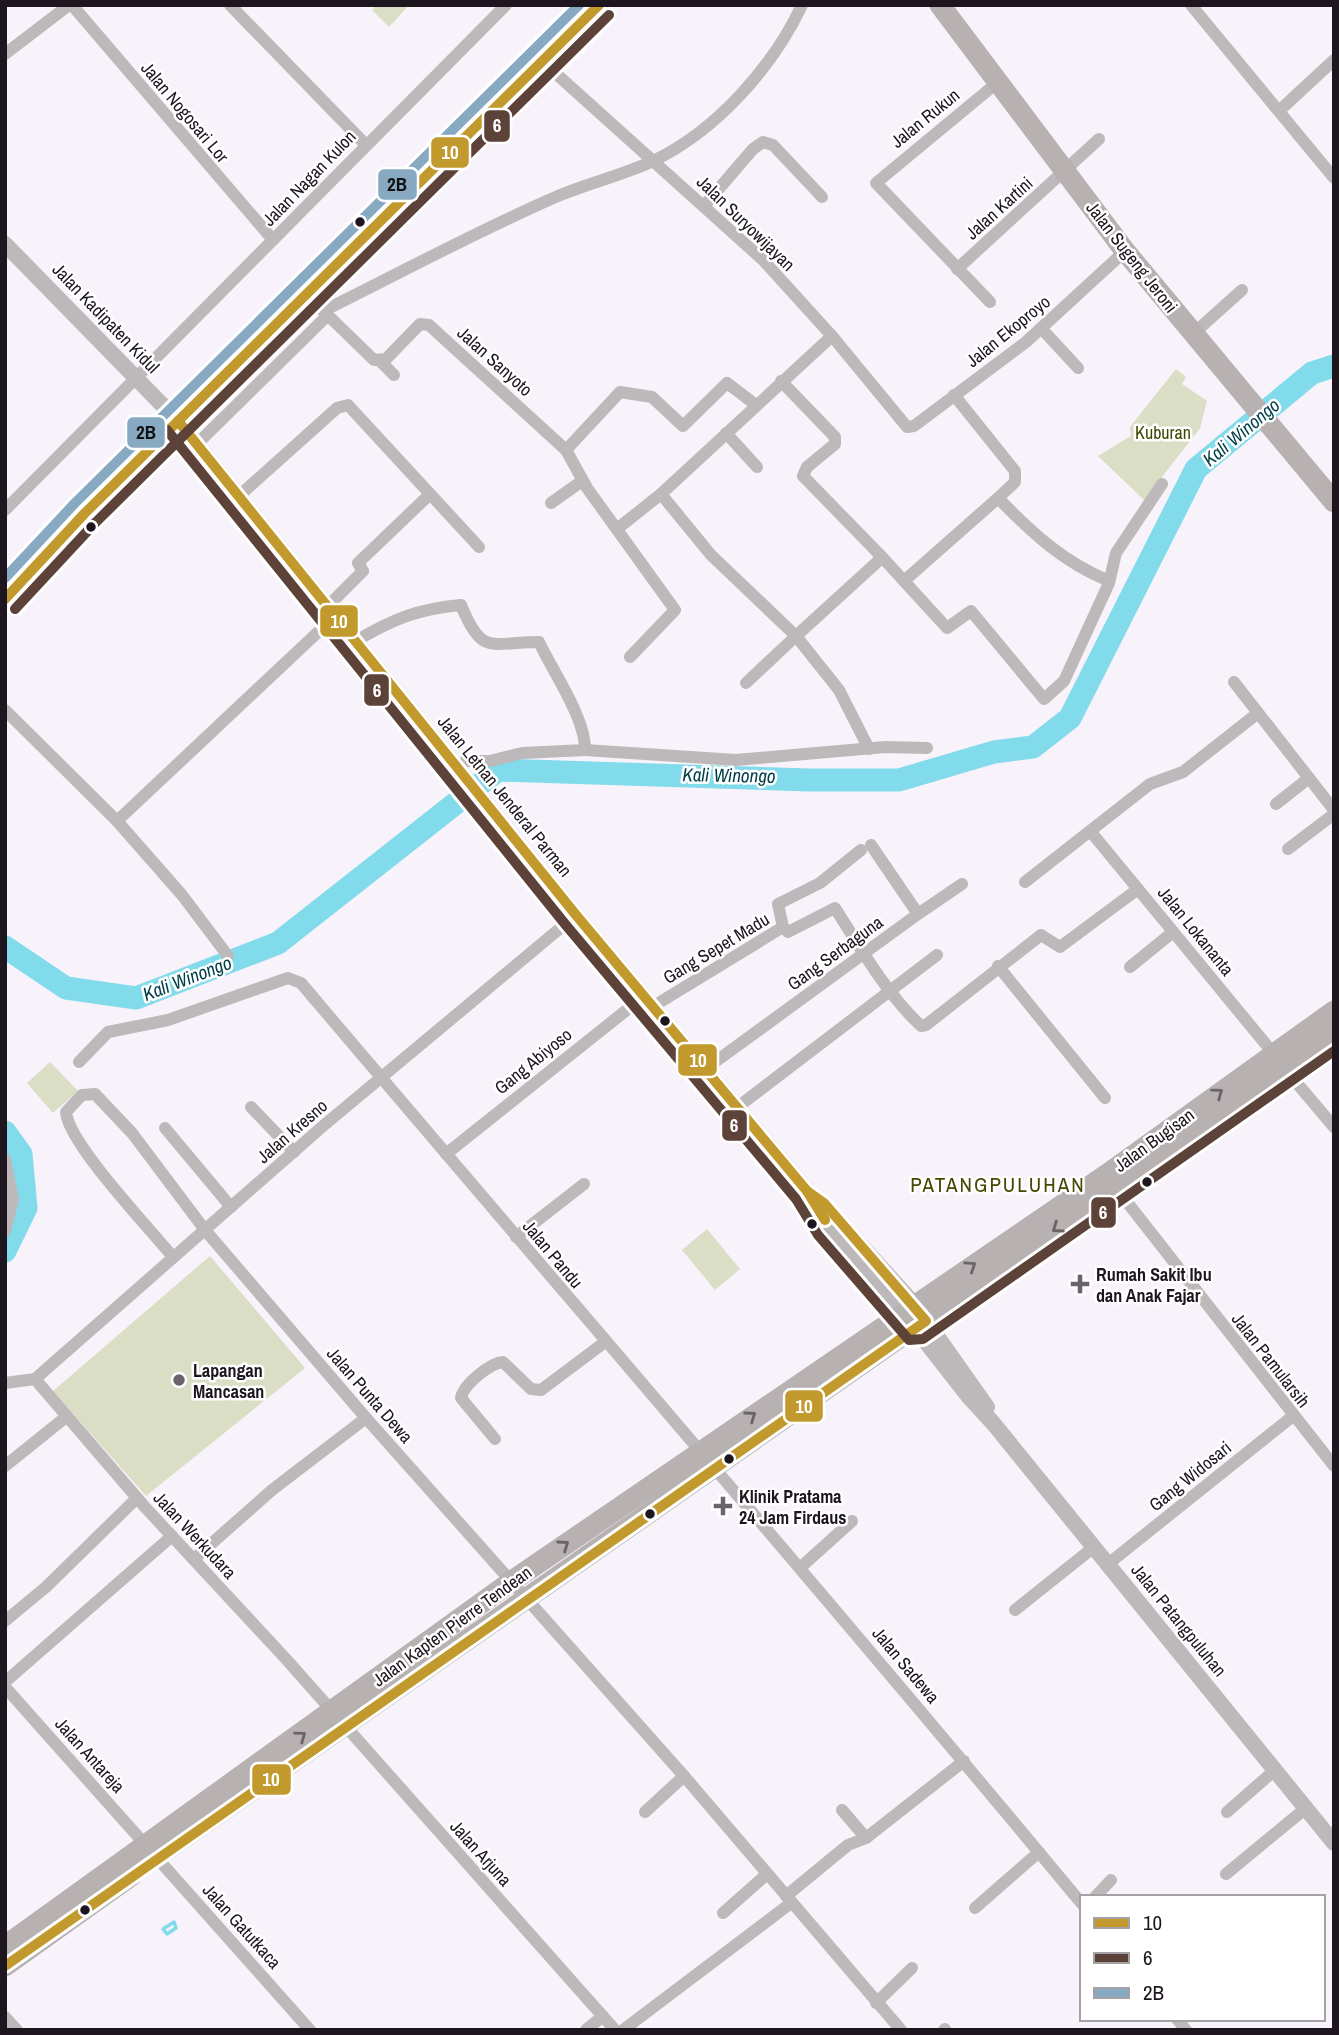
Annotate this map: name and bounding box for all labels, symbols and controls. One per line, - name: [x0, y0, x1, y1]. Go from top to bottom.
- street label: Jalan Nogosari Lor: [135, 56, 235, 168]
- street label: Jalan Rukun: [885, 82, 965, 154]
- line badge: 6: [483, 109, 511, 143]
- text: 6: [493, 112, 502, 138]
- street label: Jalan Nagan Kulon: [257, 124, 361, 232]
- line badge: 10: [430, 136, 470, 169]
- text: 10: [441, 139, 459, 165]
- line badge: 2B: [377, 168, 418, 201]
- street label: Jalan Suryowijayan: [691, 170, 801, 276]
- text: 2B: [387, 171, 407, 197]
- street label: Jalan Kartini: [960, 171, 1038, 245]
- street label: Jalan Sugeng Jeroni: [1080, 196, 1184, 318]
- unlabelled marker: [353, 215, 367, 229]
- street label: Jalan Kadipaten Kidul: [47, 257, 165, 379]
- street label: Jalan Ekoproyo: [961, 289, 1055, 373]
- street label: Jalan Sanyoto: [452, 320, 538, 402]
- water label: Kali Winongo: [1197, 392, 1285, 472]
- line badge: 2B: [126, 416, 166, 449]
- text: 2B: [136, 419, 156, 445]
- park label: Kuburan: [1135, 420, 1191, 445]
- unlabelled marker: [84, 520, 98, 534]
- line badge: 10: [319, 604, 359, 638]
- text: 10: [330, 608, 348, 634]
- line badge: 6: [363, 673, 390, 707]
- text: 6: [373, 677, 382, 703]
- street label: Jalan Letnan Jenderal Parman: [432, 710, 578, 882]
- water label: Kali Winongo: [682, 761, 776, 789]
- street label: Jalan Lokananta: [1152, 881, 1240, 981]
- street label: Gang Sepet Madu: [658, 906, 774, 990]
- street label: Gang Serbaguna: [782, 910, 888, 996]
- water label: Kali Winongo: [139, 949, 235, 1007]
- unlabelled marker: [658, 1014, 672, 1028]
- street label: Gang Abiyoso: [489, 1022, 577, 1100]
- line badge: 10: [677, 1043, 718, 1077]
- text: 10: [689, 1047, 707, 1073]
- one-way arrow: [1210, 1089, 1223, 1101]
- street label: Jalan Kresno: [251, 1093, 333, 1169]
- street label: Jalan Bugisan: [1109, 1102, 1199, 1178]
- line badge: 6: [721, 1109, 748, 1142]
- text: 6: [730, 1112, 739, 1138]
- district label: PATANGPULUHAN: [910, 1170, 1086, 1199]
- unlabelled marker: [1140, 1175, 1154, 1189]
- line badge: 6: [1090, 1196, 1117, 1229]
- text: 6: [1099, 1199, 1108, 1225]
- street label: Jalan Pandu: [517, 1215, 589, 1293]
- unlabelled marker: [805, 1217, 819, 1231]
- one-way arrow: [1052, 1220, 1065, 1232]
- one-way arrow: [963, 1262, 976, 1274]
- place label: Rumah Sakit Ibu dan Anak Fajar: [1096, 1262, 1212, 1308]
- marker: Rumah Sakit Ibu dan Anak Fajar: [1070, 1274, 1090, 1294]
- street label: Jalan Pamularsih: [1226, 1307, 1316, 1413]
- street label: Jalan Punta Dewa: [321, 1342, 419, 1448]
- place label: Lapangan Mancasan: [193, 1358, 264, 1404]
- marker: Lapangan Mancasan: [171, 1372, 187, 1388]
- line badge: 10: [784, 1389, 824, 1423]
- text: 10: [795, 1393, 813, 1419]
- one-way arrow: [743, 1412, 756, 1424]
- street label: Gang Widosari: [1144, 1435, 1236, 1517]
- unlabelled marker: [722, 1452, 736, 1466]
- place label: Klinik Pratama 24 Jam Firdaus: [739, 1484, 846, 1530]
- street label: Jalan Werkudara: [148, 1486, 242, 1584]
- marker: Klinik Pratama 24 Jam Firdaus: [713, 1496, 733, 1516]
- unlabelled marker: [643, 1507, 657, 1521]
- one-way arrow: [556, 1541, 569, 1553]
- street label: Jalan Patangpuluhan: [1126, 1558, 1232, 1682]
- street label: Jalan Kapten Pierre Tendean: [367, 1560, 537, 1692]
- street label: Jalan Sadewa: [867, 1621, 945, 1709]
- street label: Jalan Antareja: [49, 1712, 131, 1798]
- one-way arrow: [293, 1732, 305, 1744]
- line badge: 10: [251, 1763, 292, 1796]
- text: 10: [262, 1766, 280, 1792]
- street label: Jalan Arjuna: [445, 1814, 517, 1892]
- street label: Jalan Gatutkaca: [197, 1878, 287, 1974]
- legend: [1080, 1895, 1325, 2021]
- unlabelled marker: [78, 1903, 92, 1917]
- text: 10: [1143, 1908, 1162, 1937]
- text: 6: [1143, 1943, 1153, 1972]
- text: 2B: [1143, 1978, 1164, 2007]

